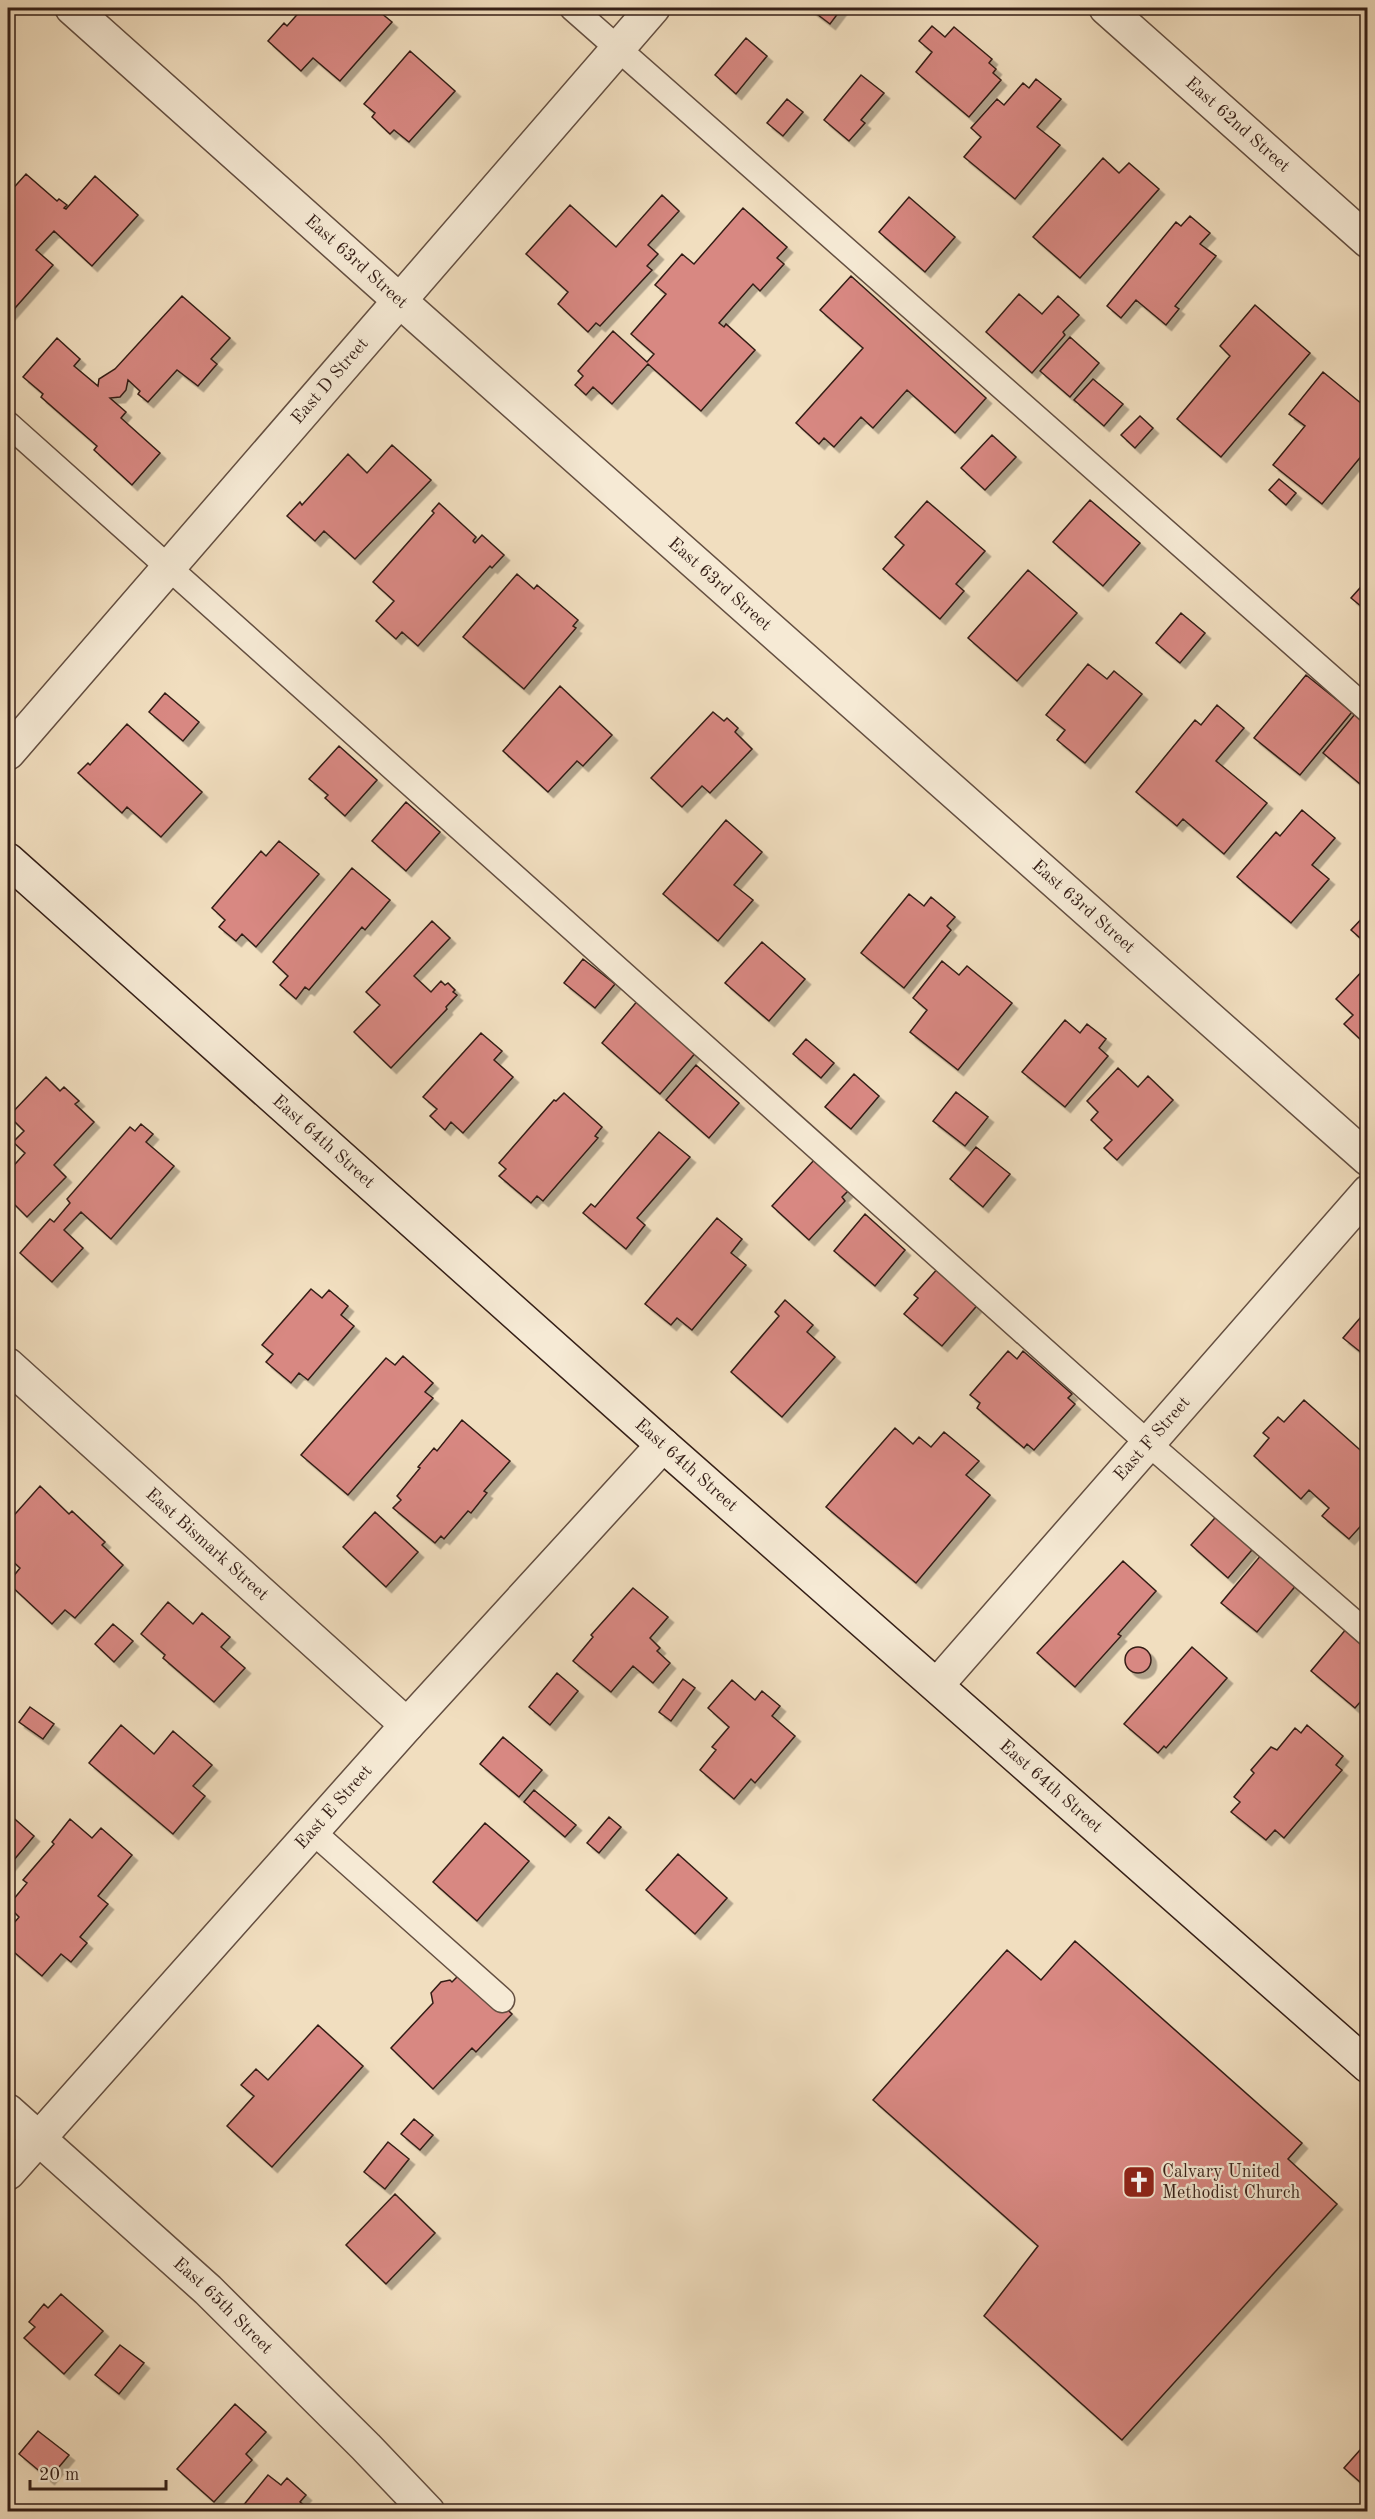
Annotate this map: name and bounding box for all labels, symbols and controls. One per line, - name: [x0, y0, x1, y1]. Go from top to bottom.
- street label: East 62nd Street: [1182, 74, 1293, 176]
- street label: East 63rd Street: [301, 211, 411, 312]
- street label: East D Street: [288, 335, 372, 428]
- street label: East 63rd Street: [665, 534, 775, 635]
- street label: East 63rd Street: [1028, 857, 1138, 957]
- street label: East 64th Street: [269, 1092, 378, 1192]
- street label: East F Street: [1111, 1393, 1194, 1484]
- street label: East 64th Street: [631, 1415, 741, 1515]
- street label: East Bismark Street: [142, 1485, 272, 1604]
- street label: East 64th Street: [996, 1737, 1106, 1836]
- street label: East E Street: [292, 1762, 376, 1853]
- place label: Calvary United Methodist Church: [1162, 2163, 1300, 2202]
- church icon: Calvary United Methodist Church: [1121, 2164, 1157, 2200]
- street label: East 65th Street: [170, 2254, 276, 2358]
- scale bar: [30, 2453, 166, 2491]
- text: 20 m: [39, 2466, 79, 2484]

